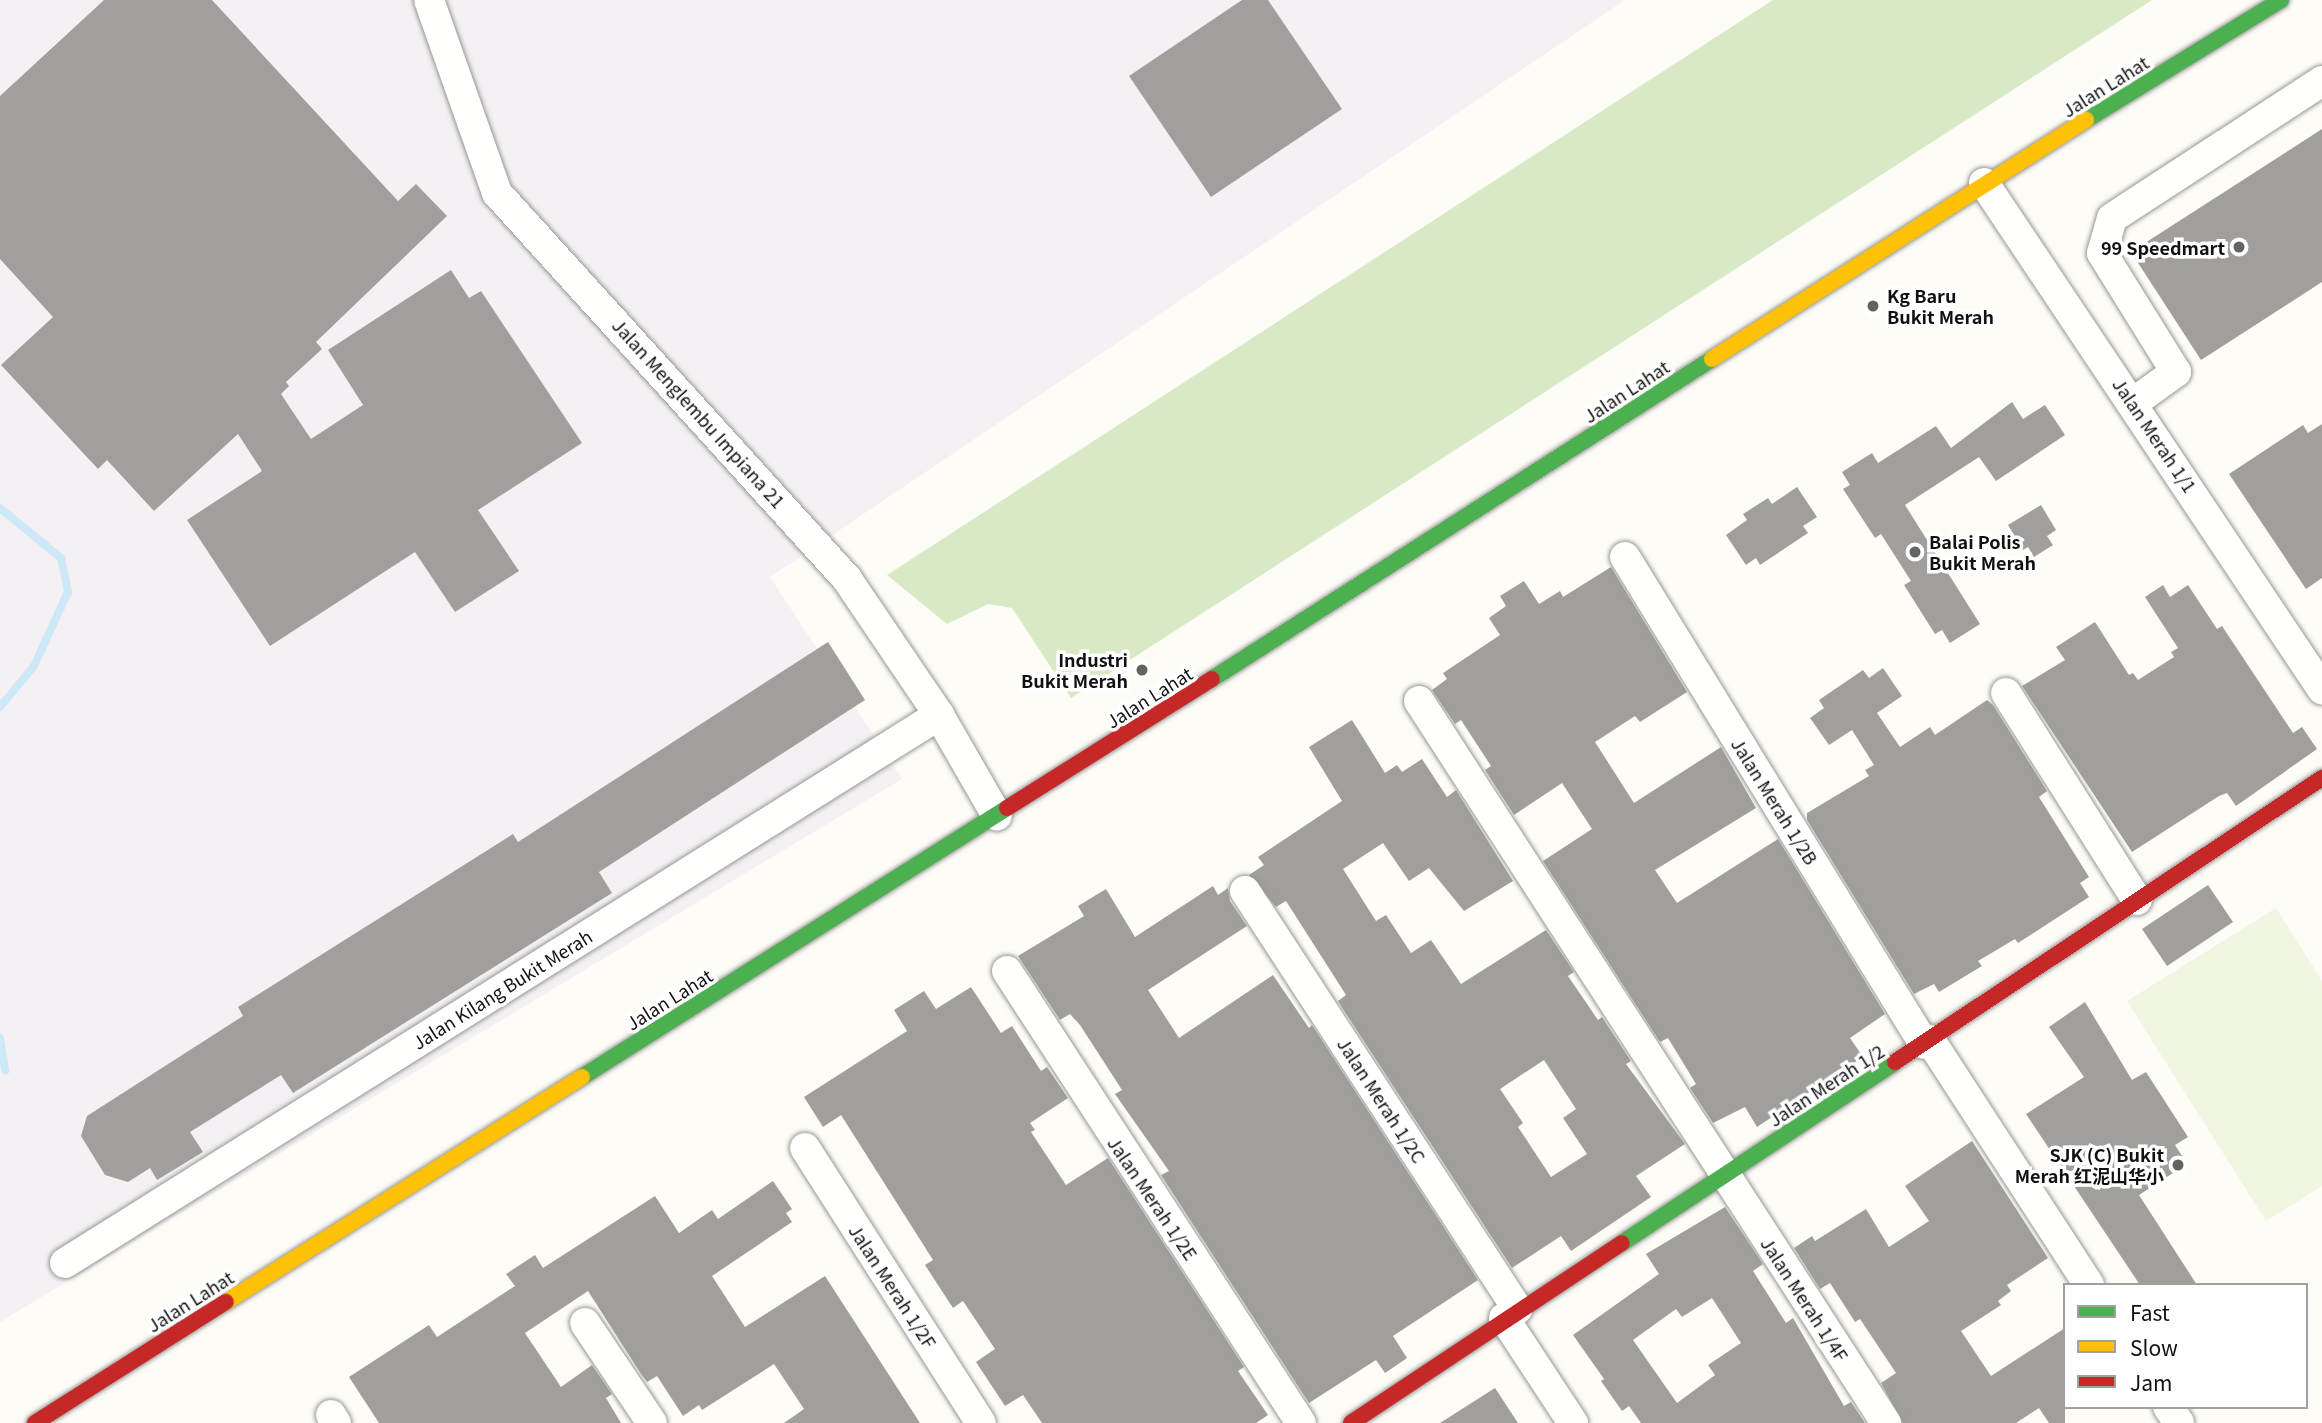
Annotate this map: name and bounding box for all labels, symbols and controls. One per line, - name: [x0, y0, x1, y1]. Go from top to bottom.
- street label: Jalan Lahat: [2058, 51, 2152, 121]
- place label: 99 Speedmart: [2101, 236, 2225, 258]
- marker: 99 Speedmart: [2231, 239, 2247, 255]
- place label: Kg Baru Bukit Merah: [1887, 285, 1994, 328]
- marker: Kg Baru Bukit Merah: [1865, 298, 1881, 314]
- street label: Jalan Menglembu Impiana 21: [608, 314, 790, 512]
- street label: Jalan Lahat: [1579, 355, 1673, 427]
- street label: Jalan Merah 1/1: [2109, 374, 2201, 496]
- place label: Balai Polis Bukit Merah: [1929, 531, 2036, 574]
- marker: Balai Polis Bukit Merah: [1907, 544, 1923, 560]
- place label: Industri Bukit Merah: [1021, 649, 1128, 692]
- street label: Jalan Lahat: [1102, 662, 1196, 732]
- marker: Industri Bukit Merah: [1134, 662, 1150, 678]
- street label: Jalan Merah 1/2B: [1727, 734, 1823, 868]
- street label: Jalan Kilang Bukit Merah: [408, 925, 596, 1053]
- street label: Jalan Lahat: [622, 964, 716, 1034]
- street label: Jalan Merah 1/2C: [1334, 1033, 1430, 1167]
- street label: Jalan Merah 1/2: [1764, 1040, 1888, 1130]
- street label: Jalan Merah 1/2E: [1104, 1132, 1202, 1264]
- place label: SJK (C) Bukit Merah 红泥山华小: [2015, 1144, 2164, 1186]
- marker: SJK (C) Bukit Merah 红泥山华小: [2170, 1157, 2186, 1173]
- street label: Jalan Merah 1/2F: [845, 1220, 941, 1352]
- street label: Jalan Merah 1/4F: [1757, 1233, 1853, 1365]
- street label: Jalan Lahat: [143, 1266, 237, 1336]
- legend: [2063, 1283, 2308, 1409]
- text: Fast: [2130, 1297, 2170, 1327]
- text: Slow: [2130, 1332, 2178, 1362]
- text: Jam: [2130, 1367, 2173, 1397]

